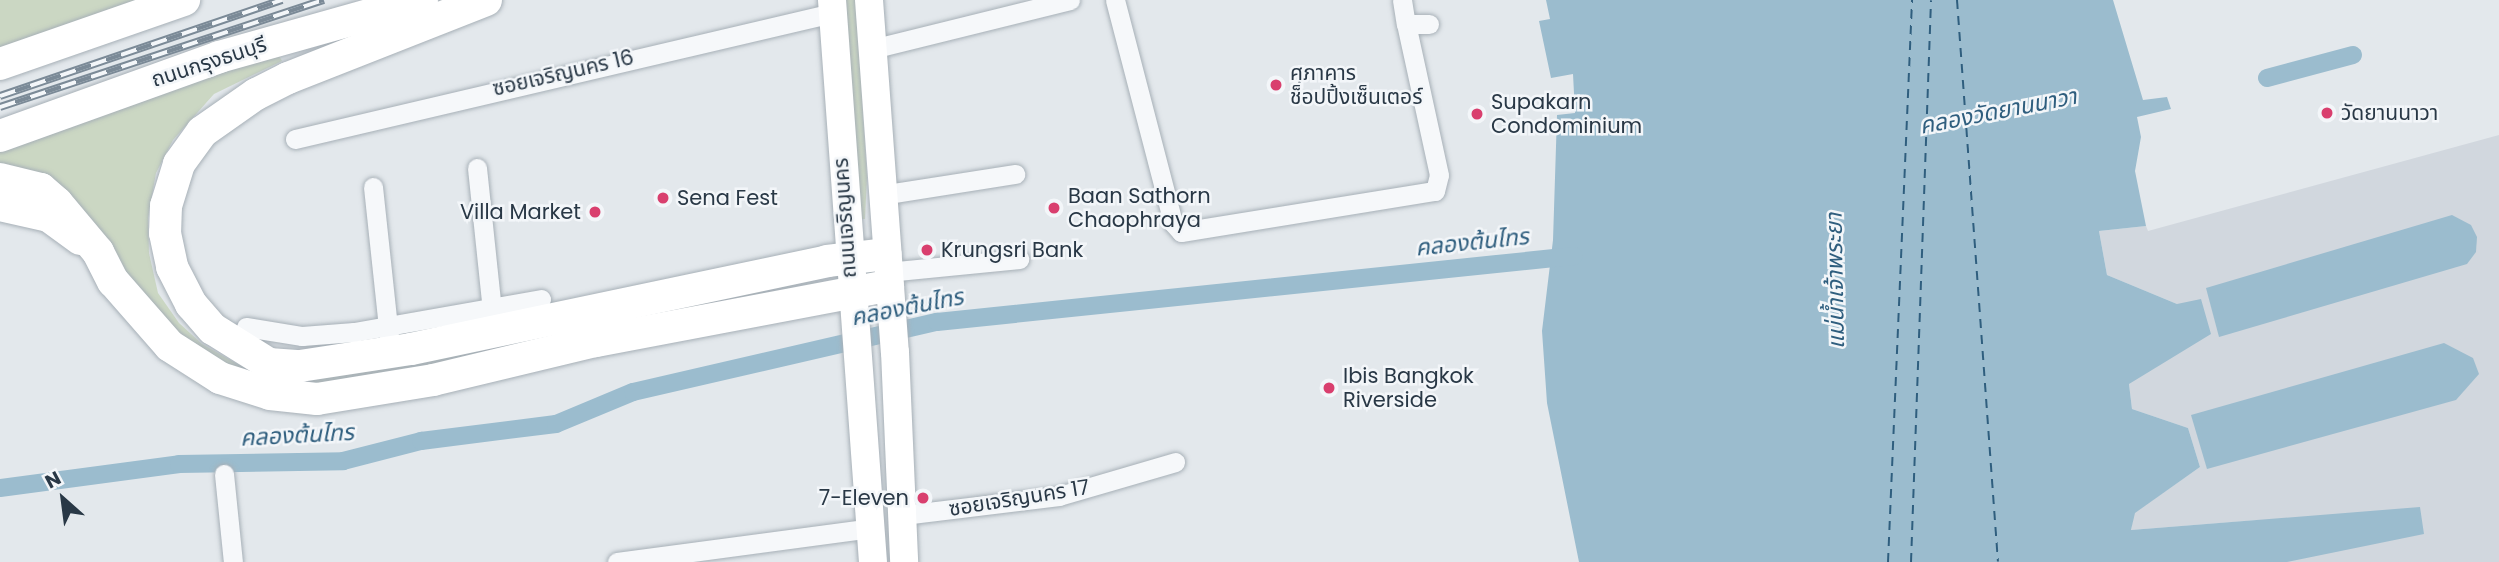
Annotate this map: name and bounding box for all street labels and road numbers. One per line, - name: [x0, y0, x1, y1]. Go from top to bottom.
- street label: ถนนกรุงธนบุรี: [148, 32, 270, 92]
- street label: ซอยเจริญนคร 16: [490, 45, 636, 101]
- street label: ถนนเจริญนคร: [828, 157, 862, 279]
- street label: ซอยเจริญนคร 17: [947, 474, 1091, 522]

